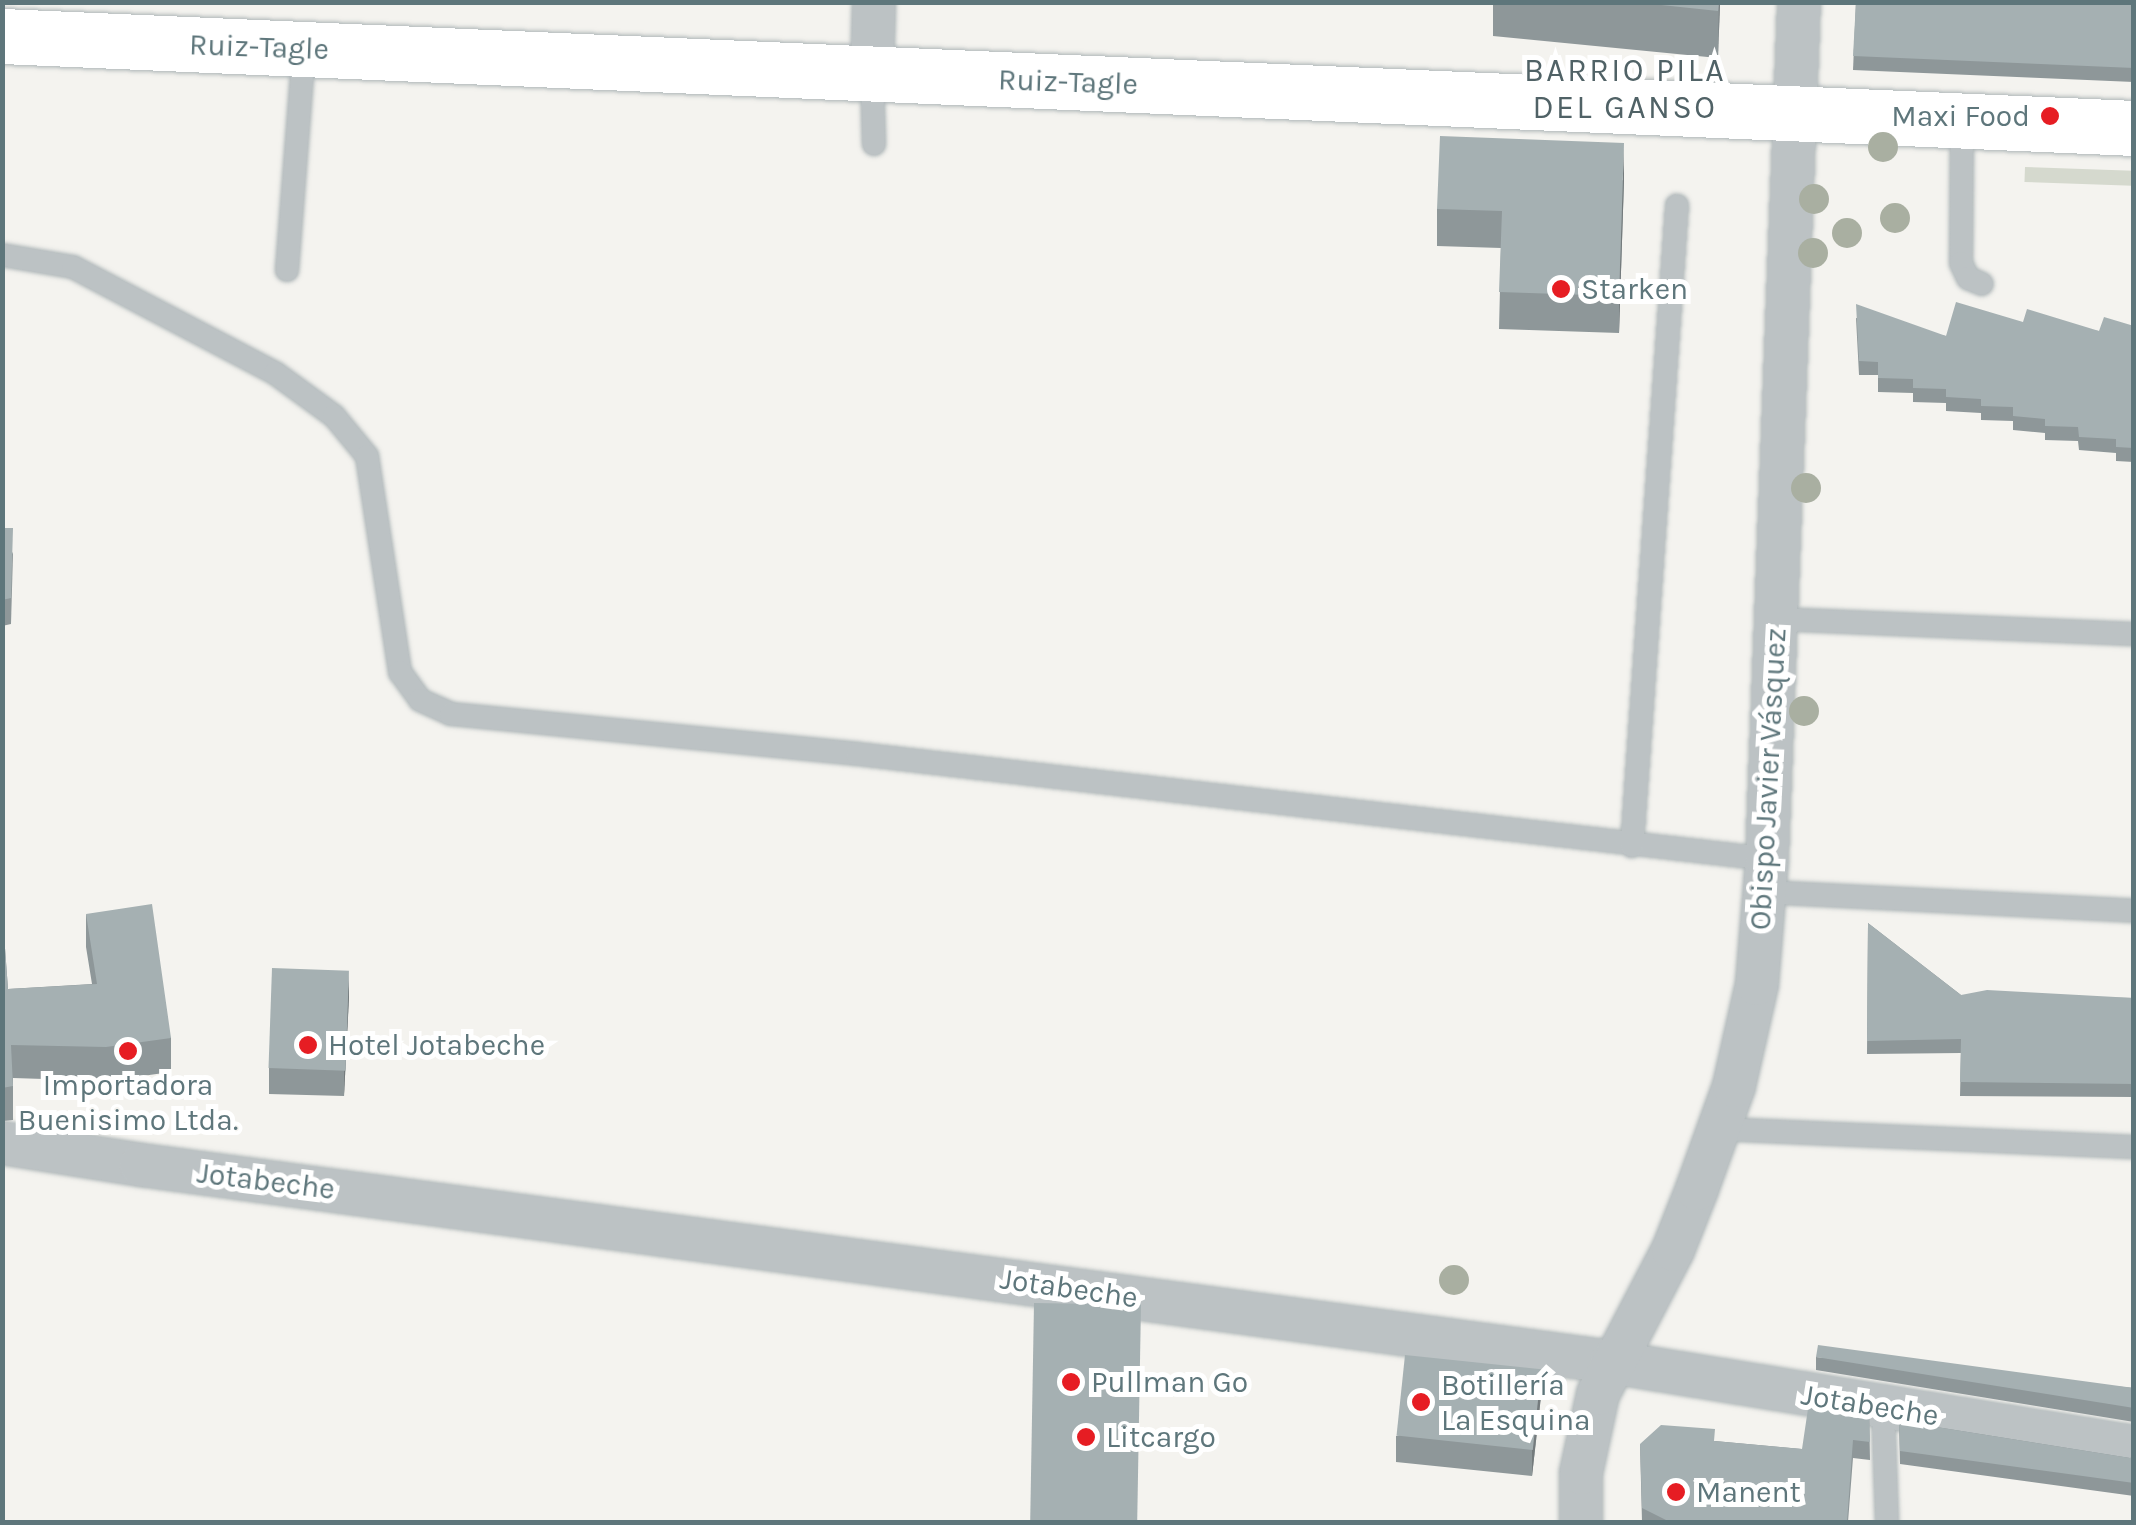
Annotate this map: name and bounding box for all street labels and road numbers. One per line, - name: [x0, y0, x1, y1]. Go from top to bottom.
- street label: Ruiz-Tagle: [189, 27, 329, 67]
- street label: Ruiz-Tagle: [998, 62, 1138, 102]
- street label: Obispo Javier Vásquez: [1742, 627, 1794, 931]
- street label: Jotabeche: [195, 1155, 337, 1207]
- street label: Jotabeche: [998, 1261, 1140, 1315]
- street label: Jotabeche: [1799, 1376, 1941, 1434]

